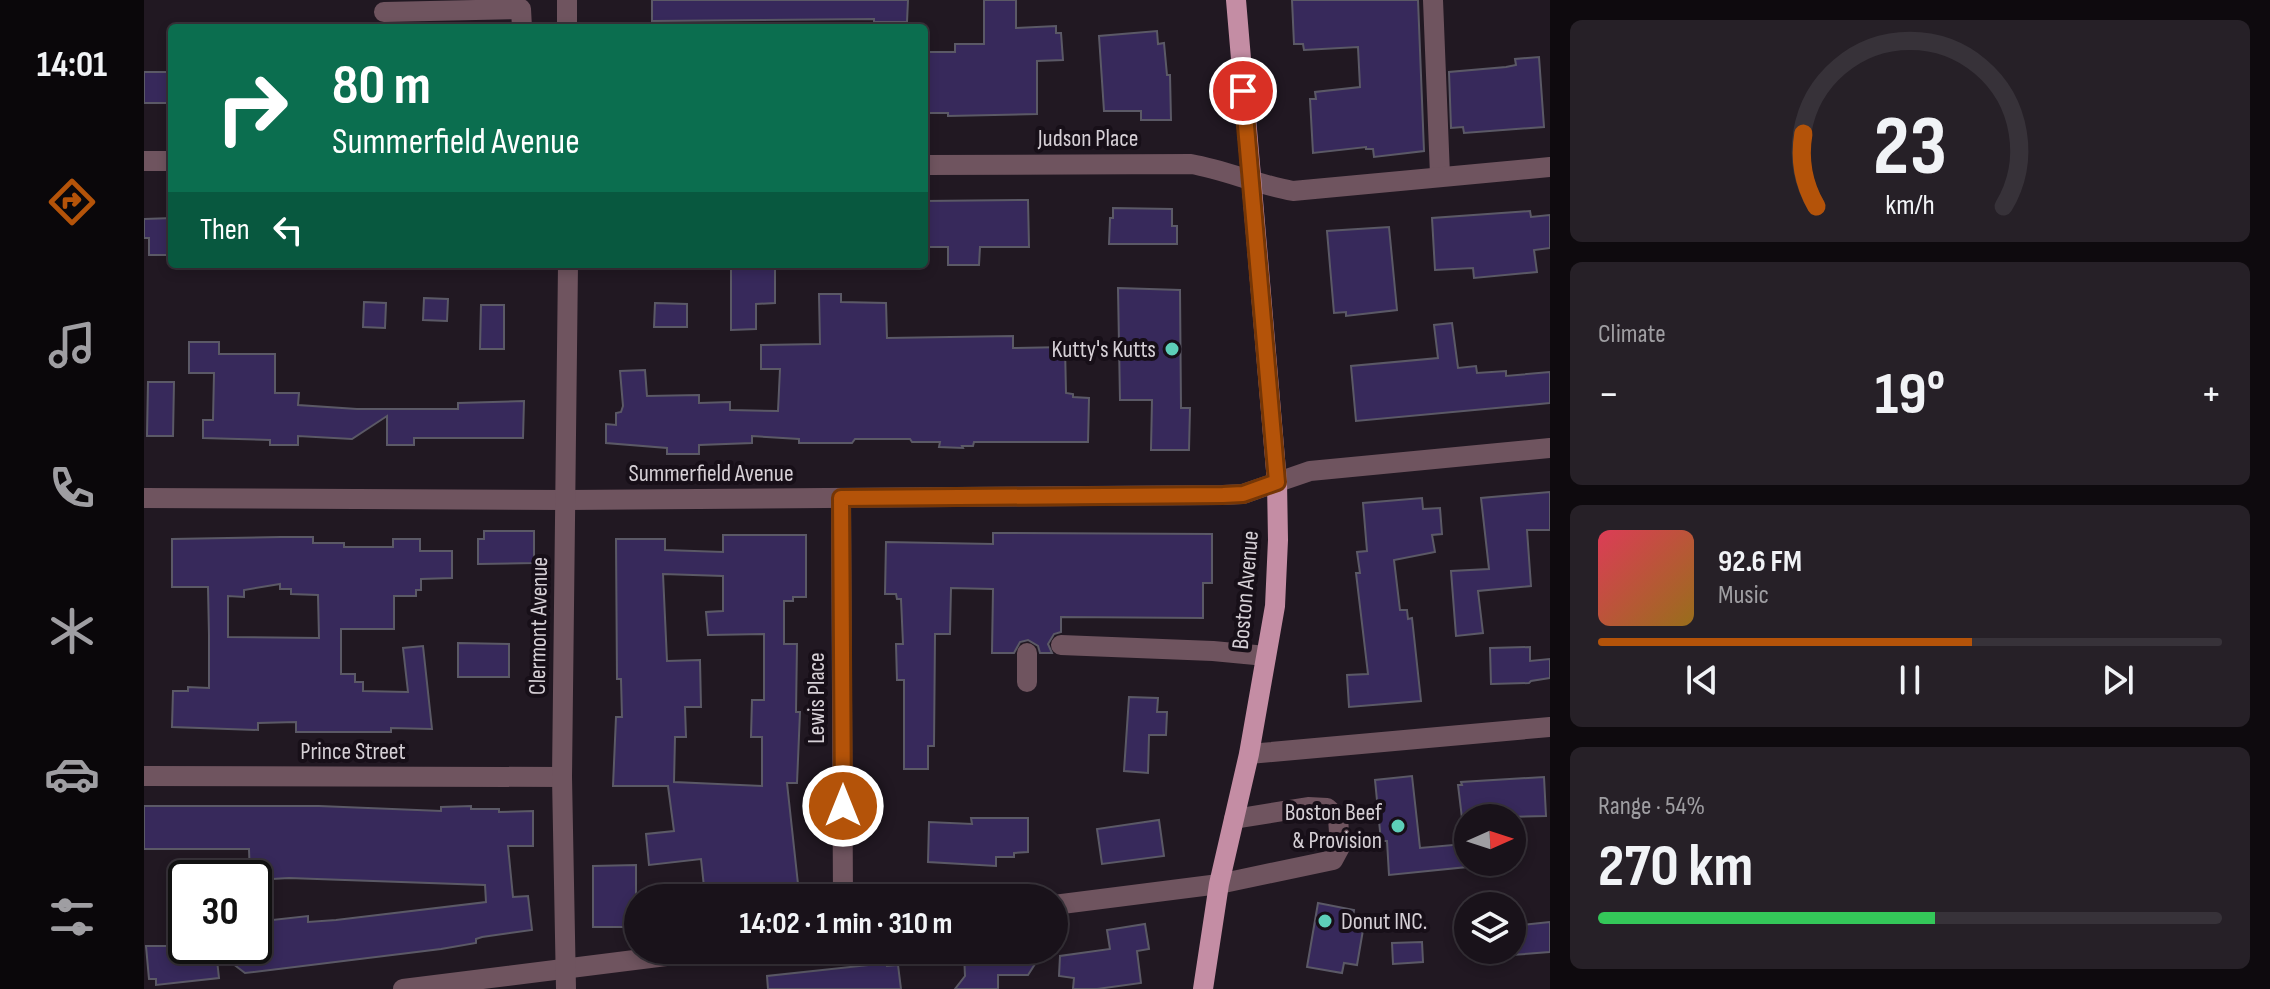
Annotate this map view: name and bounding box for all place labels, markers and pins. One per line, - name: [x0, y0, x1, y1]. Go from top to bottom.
- pin: [1209, 57, 1277, 125]
- place label: Kutty's Kutts: [1052, 335, 1156, 364]
- marker: Kutty's Kutts: [1163, 340, 1181, 358]
- place label: Boston Beef & Provision: [1285, 798, 1383, 855]
- marker: Boston Beef & Provision: [1389, 817, 1407, 835]
- place label: Donut INC.: [1341, 907, 1427, 936]
- marker: Donut INC.: [1316, 912, 1334, 930]

